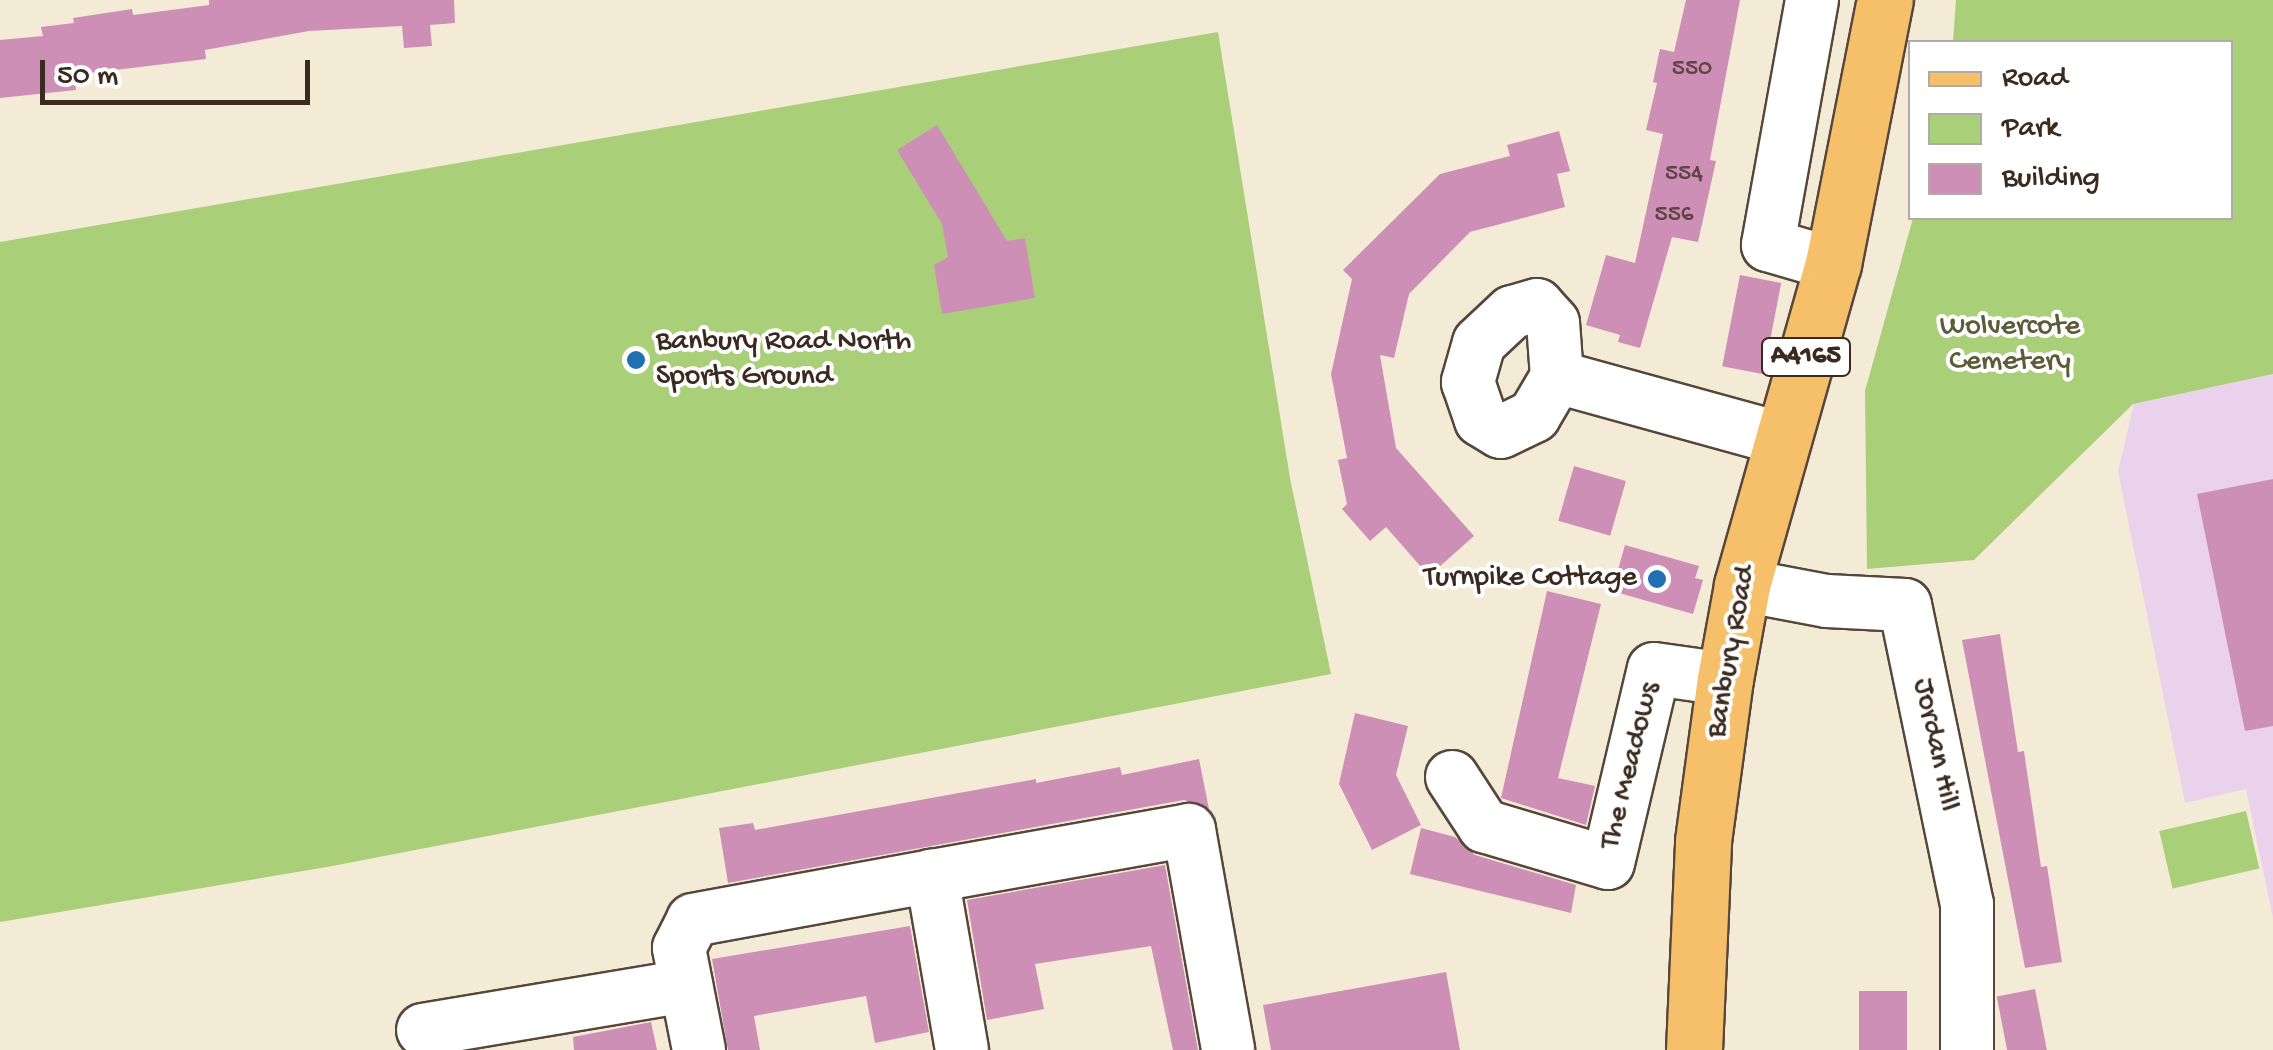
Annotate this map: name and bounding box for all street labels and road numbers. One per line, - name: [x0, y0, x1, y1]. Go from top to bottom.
- road number: A4165: [1761, 334, 1851, 380]
- street label: Banbury Road: [1700, 563, 1766, 741]
- street label: Jordan Hill: [1902, 675, 1966, 815]
- street label: The Meadows: [1594, 679, 1670, 853]

